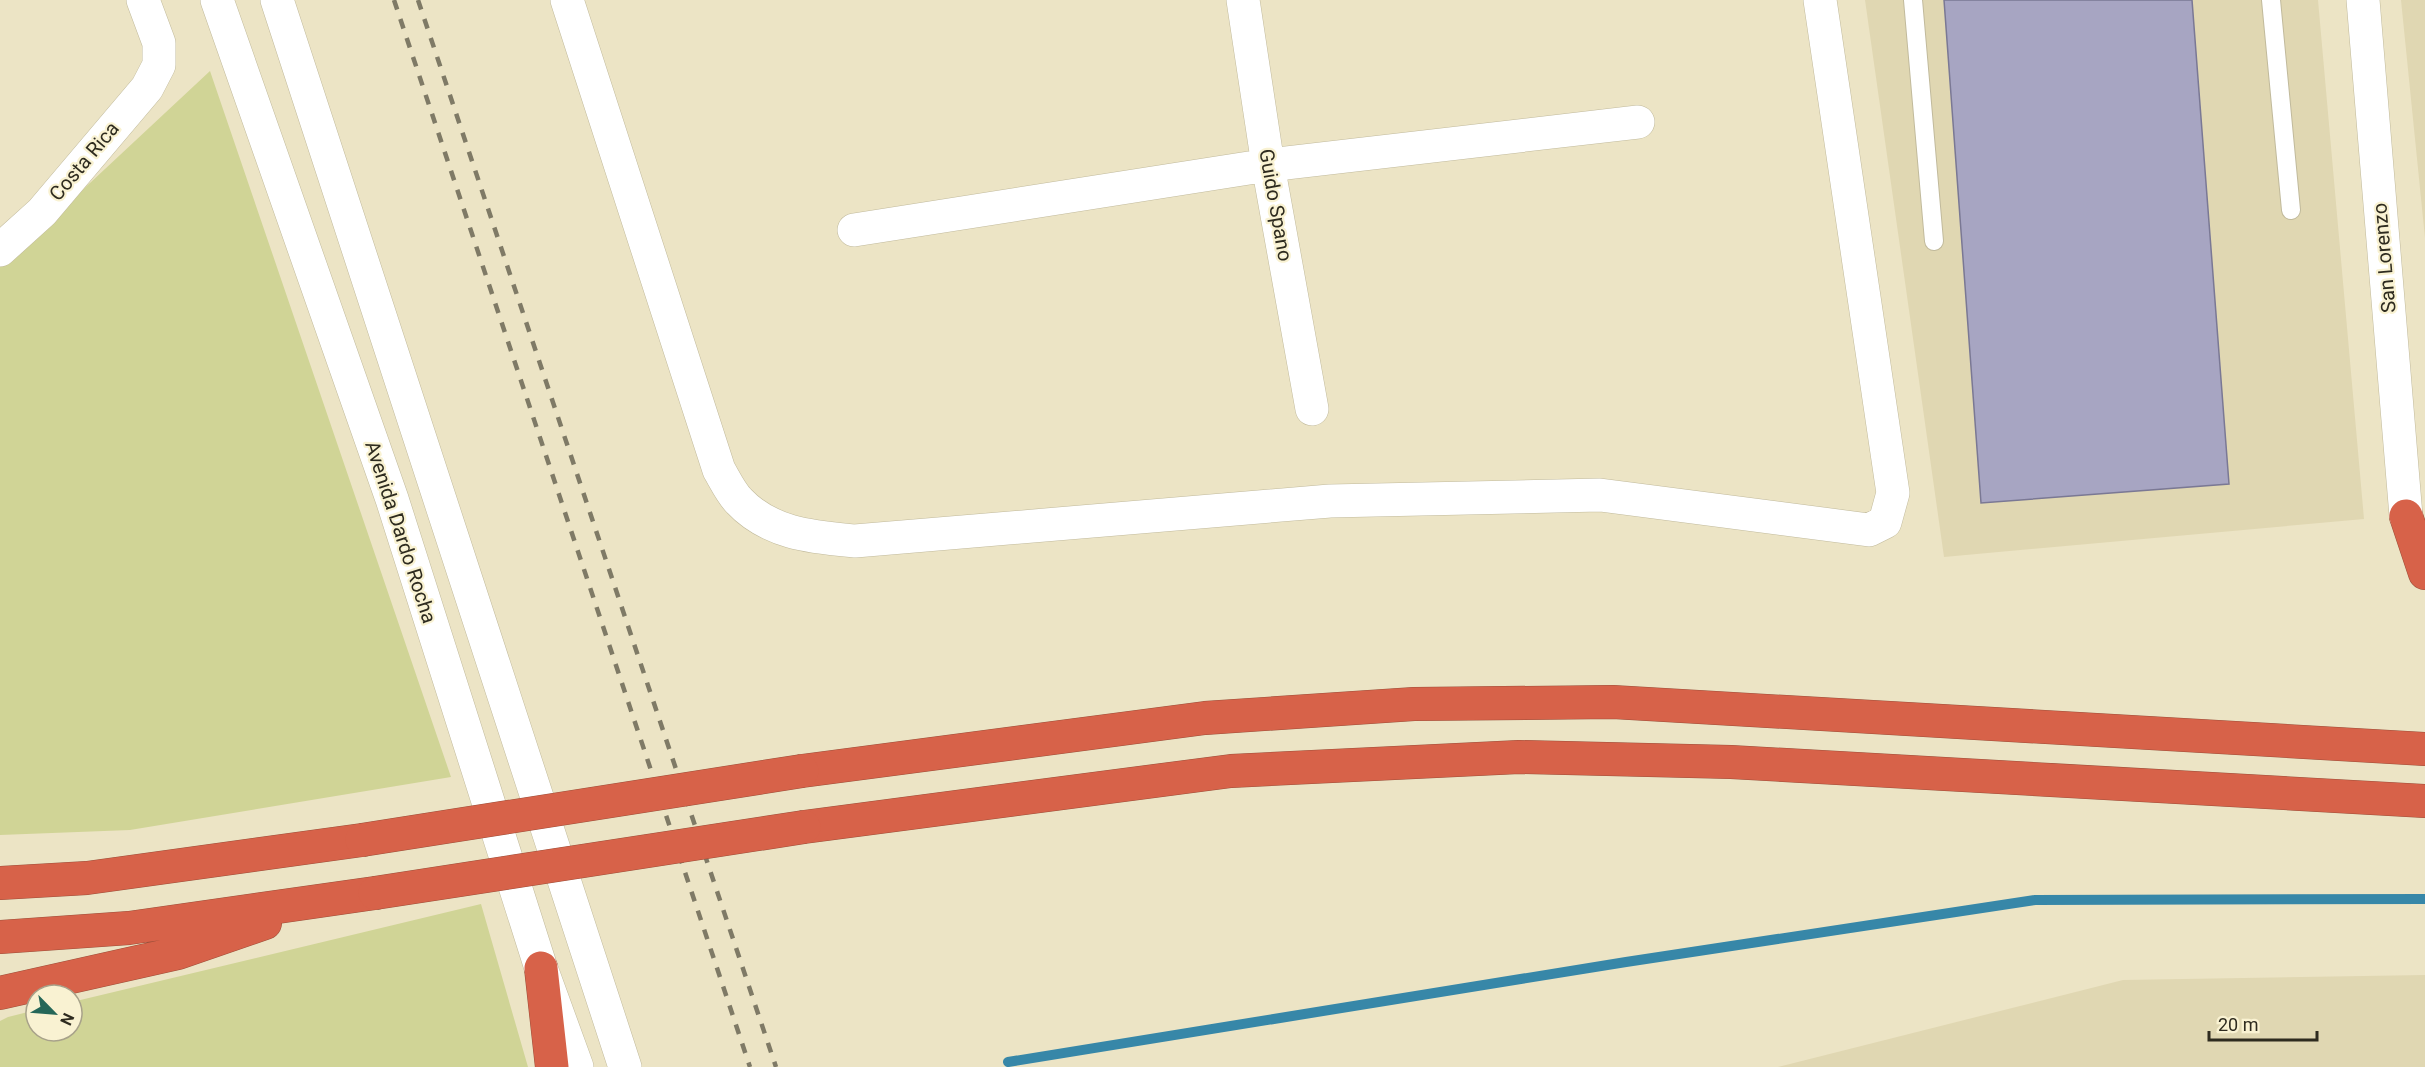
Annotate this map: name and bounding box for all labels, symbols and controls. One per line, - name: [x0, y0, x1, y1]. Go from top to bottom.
- street label: Costa Rica: [44, 117, 124, 205]
- street label: Guido Spano: [1254, 147, 1298, 263]
- street label: San Lorenzo: [2367, 202, 2401, 314]
- street label: Avenida Dardo Rocha: [360, 438, 442, 626]
- north arrow: [24, 983, 84, 1043]
- scale bar: [2209, 1004, 2317, 1042]
- text: N: [56, 1010, 78, 1028]
- text: 20 m: [2218, 1014, 2258, 1035]

